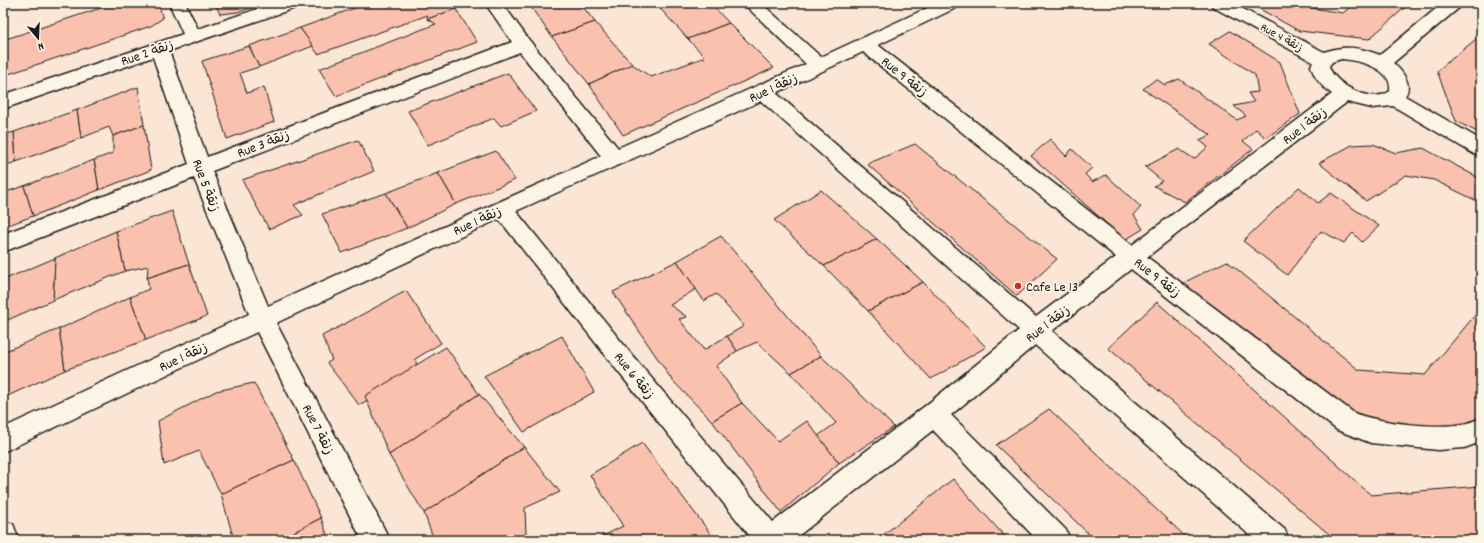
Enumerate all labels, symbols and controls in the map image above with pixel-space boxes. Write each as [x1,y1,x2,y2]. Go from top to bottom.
north arrow [18,18,58,58]
street label: Rue 4 زنقة [1257,20,1306,57]
street label: Rue 2 زنقة [119,36,177,72]
text: N [35,37,46,54]
street label: Rue 9 زنقة [876,53,931,103]
street label: Rue 1 زنقة [746,69,801,109]
street label: Rue 1 زنقة [1279,103,1332,150]
street label: Rue 3 زنقة [235,126,293,164]
street label: Rue 5 زنقة [186,157,224,215]
street label: Rue 1 زنقة [450,202,505,242]
street label: Rue 9 زنقة [1129,254,1185,303]
place label: Cafe Le 13 [1026,278,1078,298]
marker: Cafe Le 13 [1013,281,1023,291]
street label: Rue 1 زنقة [1022,301,1075,348]
street label: Rue 1 زنقة [156,338,211,378]
street label: Rue 6 زنقة [608,348,659,404]
street label: Rue 7 زنقة [296,401,338,458]

